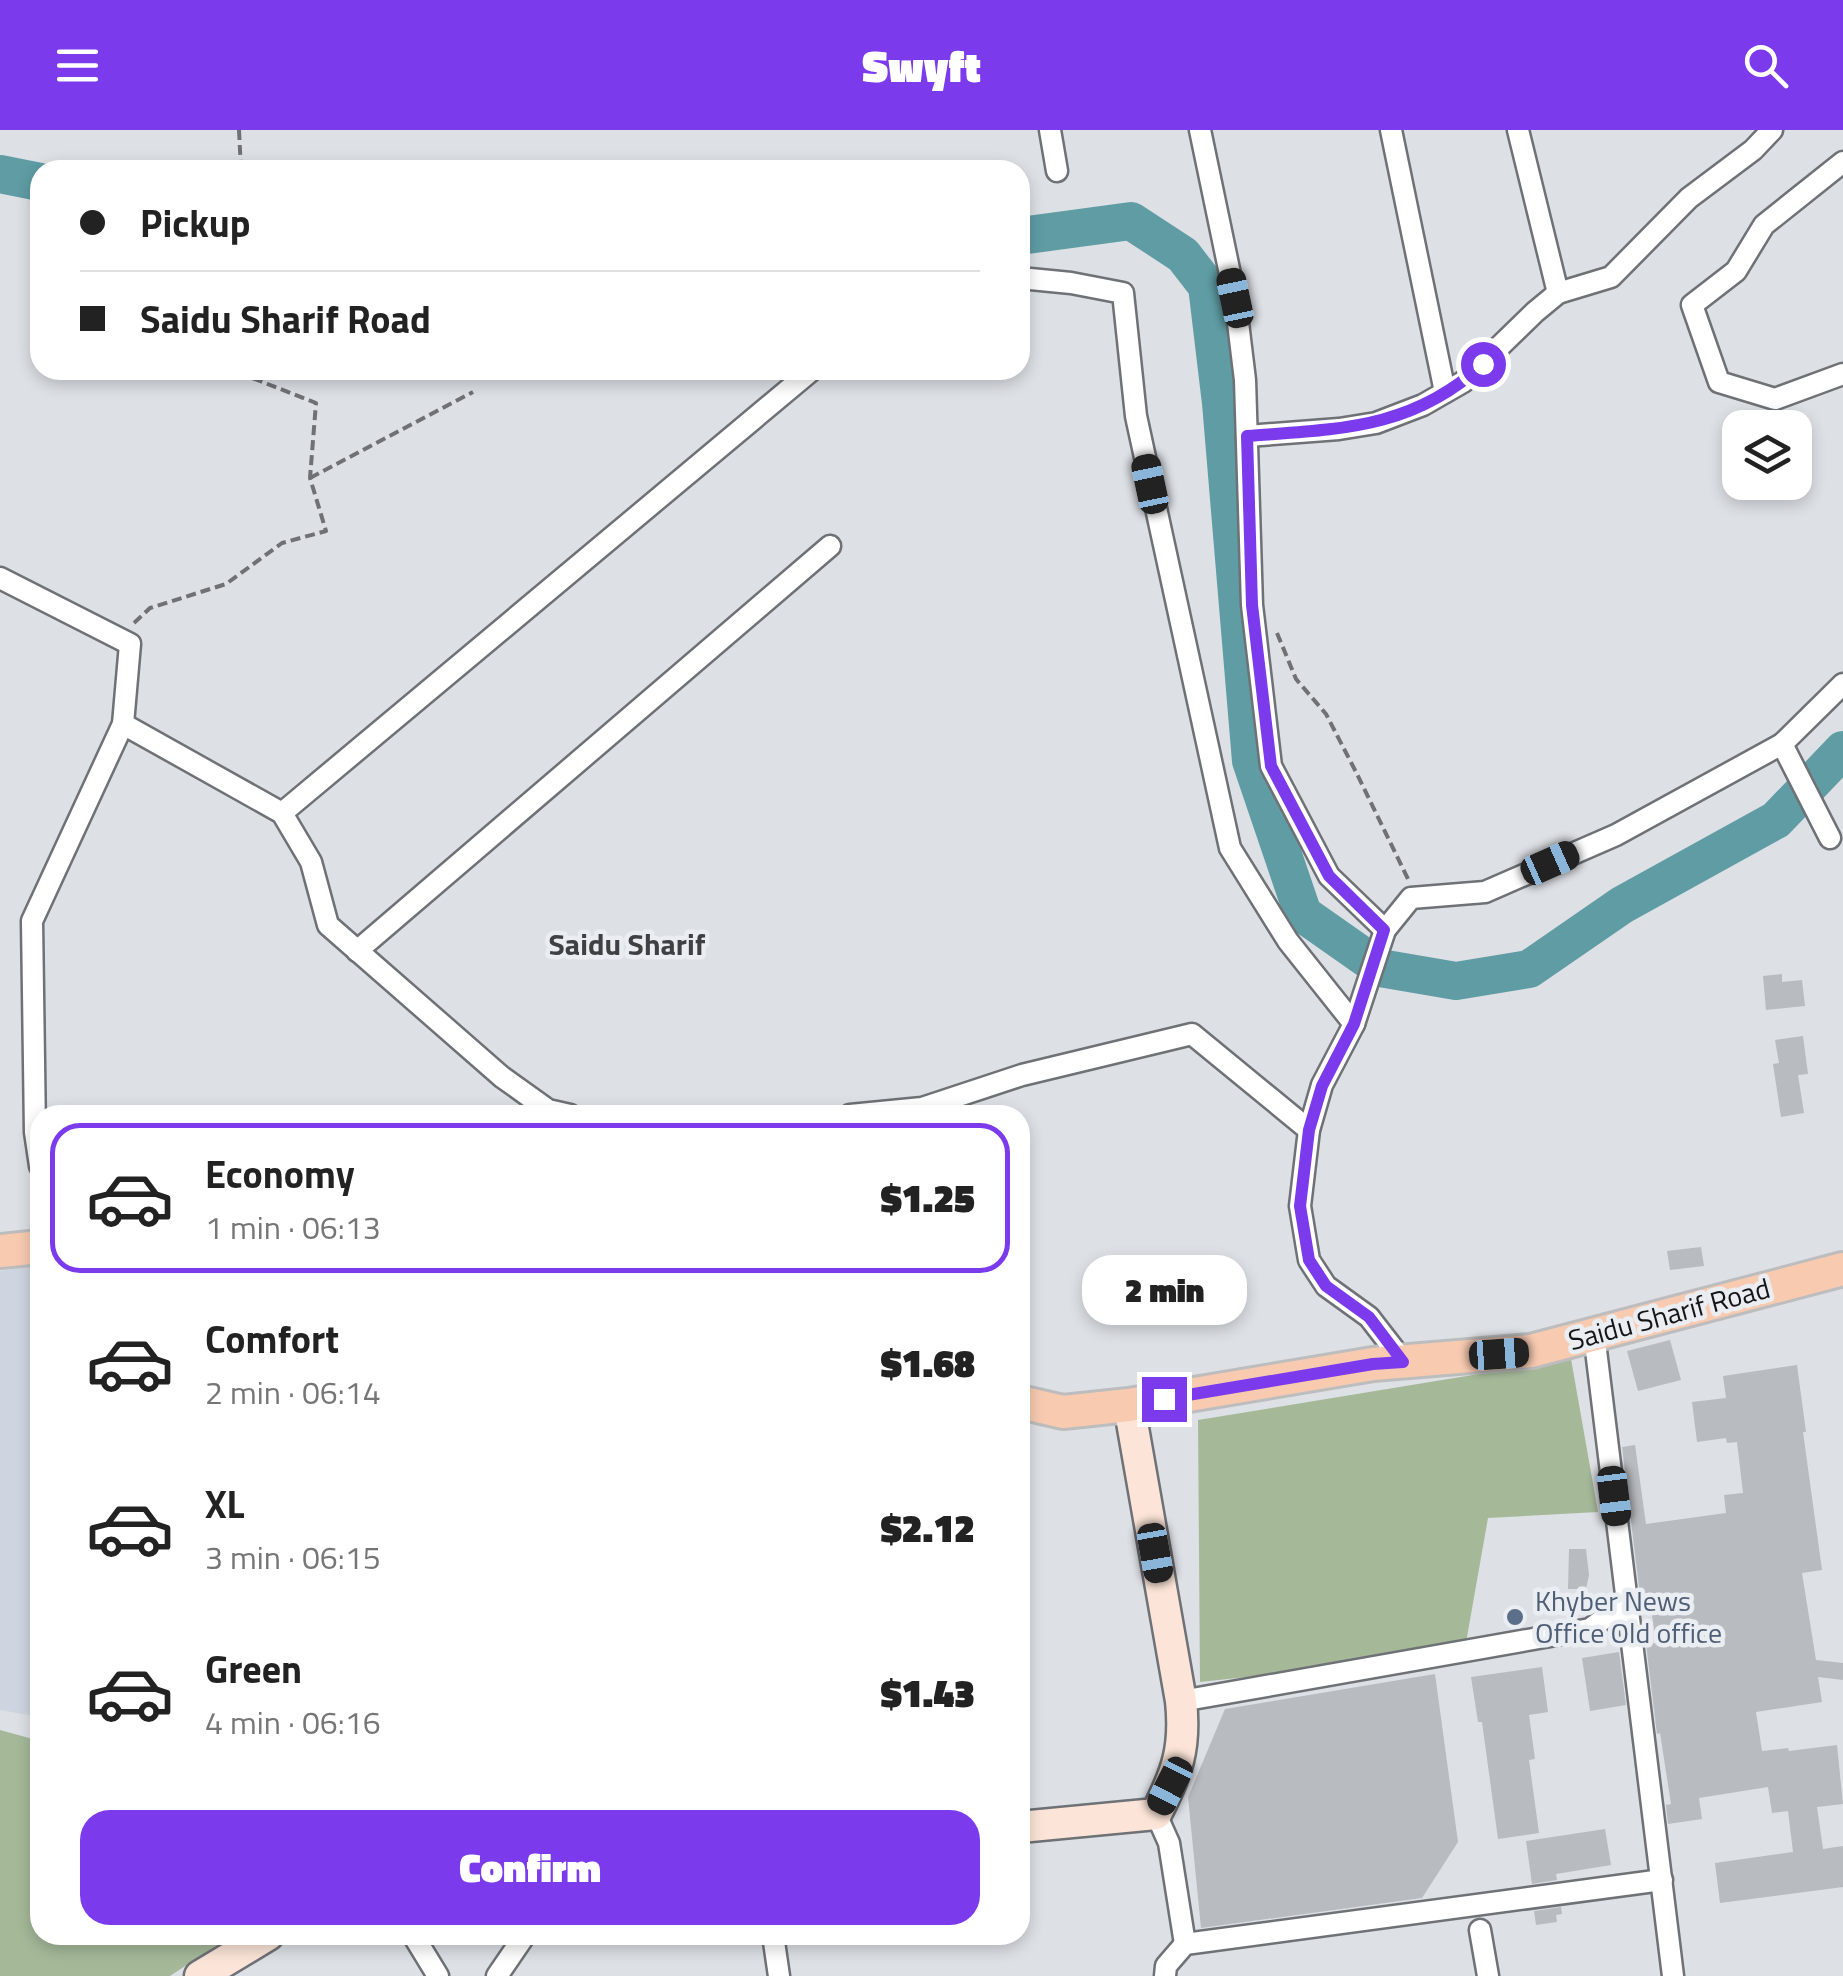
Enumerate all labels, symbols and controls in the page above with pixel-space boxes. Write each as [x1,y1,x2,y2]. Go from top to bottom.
text: Swyft [862,31,981,99]
icon: menu [50,38,105,93]
icon: search [1738,38,1793,93]
text: Pickup [140,194,250,252]
car [1214,266,1256,330]
text: Saidu Sharif Road [140,290,431,348]
route start [1461,342,1506,387]
map controls [1722,410,1812,500]
button: layers [1722,410,1812,500]
car [1129,452,1171,516]
car [1516,837,1584,889]
district label: Saidu Sharif [549,921,706,967]
text: Economy [205,1145,355,1203]
icon: car [85,1153,175,1243]
text: $1.25 [881,1169,975,1227]
text: 1 min · 06:13 [205,1203,381,1251]
callout: 2 min [1082,1254,1246,1324]
text: 2 min [1125,1266,1204,1314]
street label: Saidu Sharif Road [1563,1266,1775,1361]
text: Comfort [205,1310,339,1368]
icon: car [85,1318,175,1408]
text: $1.68 [881,1334,975,1392]
car [1468,1337,1530,1371]
text: 2 min · 06:14 [205,1368,381,1416]
route end [1142,1377,1187,1422]
car [1595,1464,1633,1528]
text: XL [205,1475,245,1533]
icon: car [85,1483,175,1573]
text: $2.12 [881,1499,975,1557]
car [1135,1521,1175,1585]
text: 3 min · 06:15 [205,1533,381,1581]
place label: Khyber News Office Old office [1535,1579,1722,1654]
marker: Khyber News Office Old office [1504,1606,1526,1628]
text: Green [205,1640,302,1698]
icon: car [85,1648,175,1738]
text: $1.43 [881,1664,975,1722]
text: 4 min · 06:16 [205,1698,381,1746]
car [1143,1752,1197,1820]
button: Confirm [80,1810,980,1925]

